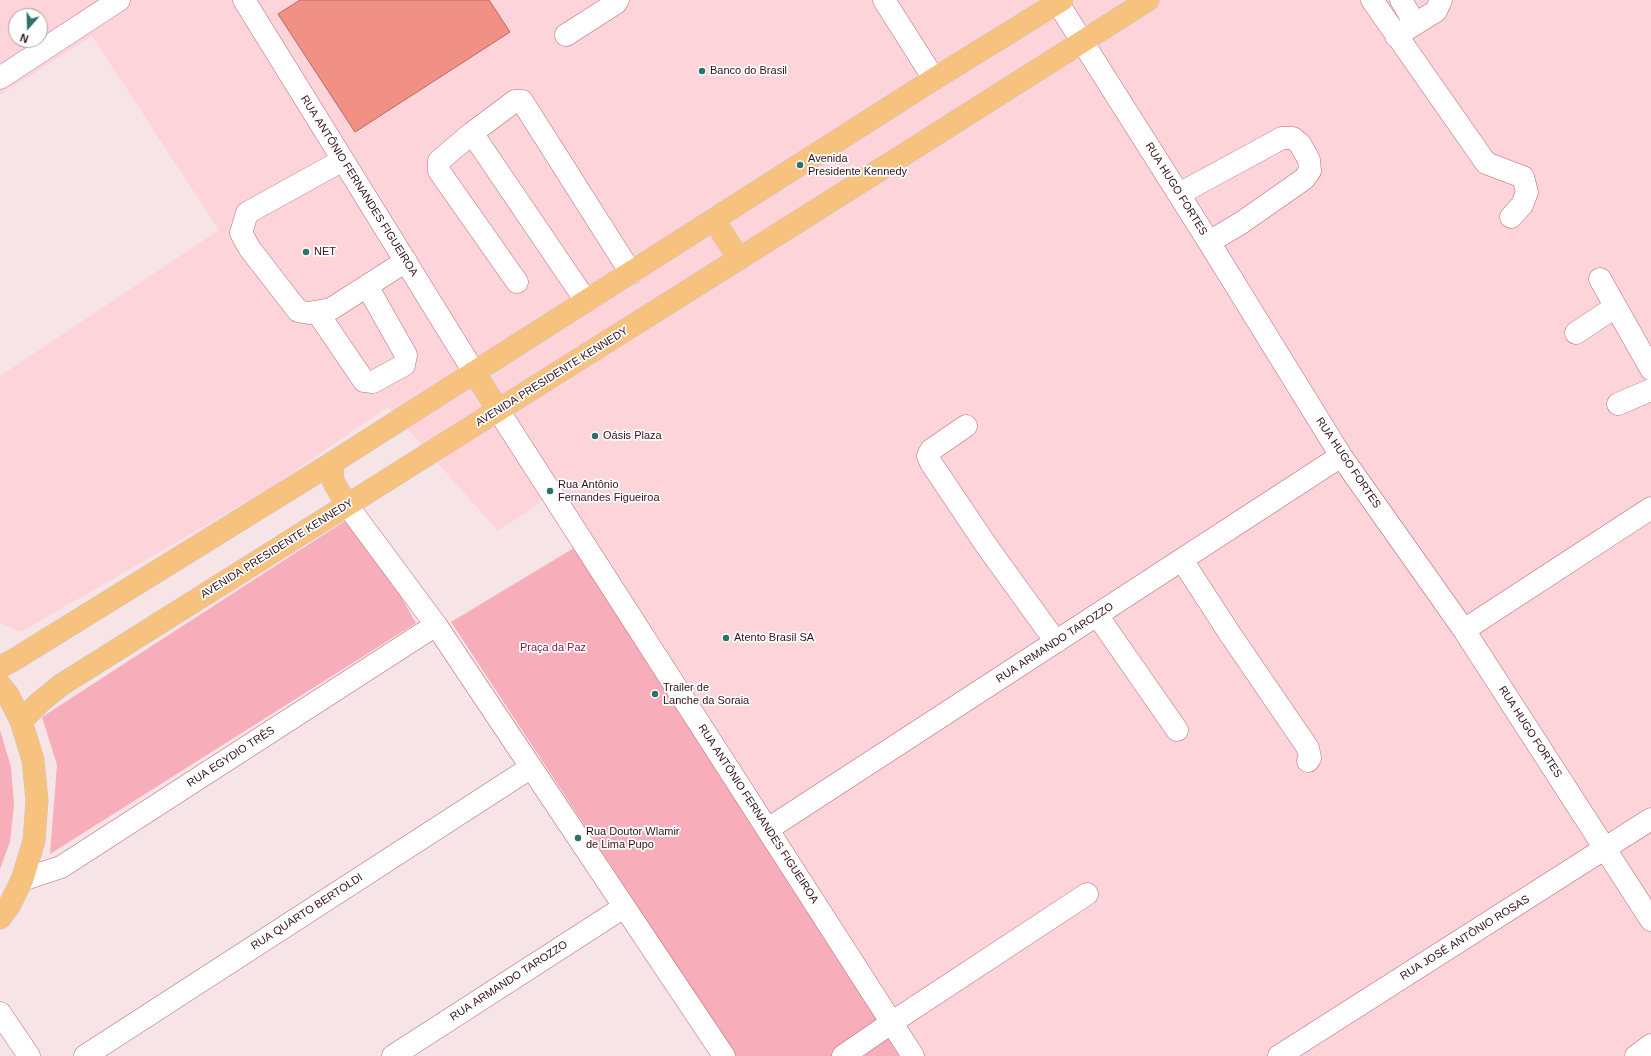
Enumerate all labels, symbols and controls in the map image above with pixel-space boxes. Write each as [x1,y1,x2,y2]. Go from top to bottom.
north arrow [8,8,48,48]
text: N [18,31,30,45]
place label: Banco do Brasil [710,64,787,78]
marker: Banco do Brasil [697,66,707,76]
street label: RUA ANTÔNIO FERNANDES FIGUEIROA [298,93,420,279]
street label: RUA HUGO FORTES [1142,140,1210,238]
place label: Avenida Presidente Kennedy [808,152,907,178]
marker: Avenida Presidente Kennedy [795,160,805,170]
place label: NET [314,245,336,259]
marker: NET [301,247,311,257]
street label: AVENIDA PRESIDENTE KENNEDY [473,324,631,430]
street label: RUA HUGO FORTES [1313,415,1383,511]
place label: Oásis Plaza [603,429,662,443]
marker: Oásis Plaza [590,431,600,441]
place label: Rua Antônio Fernandes Figueiroa [558,478,660,504]
marker: Rua Antônio Fernandes Figueiroa [545,486,555,496]
street label: AVENIDA PRESIDENTE KENNEDY [198,496,356,602]
street label: RUA ARMANDO TAROZZO [994,600,1116,686]
place label: Atento Brasil SA [734,631,814,645]
marker: Atento Brasil SA [721,633,731,643]
park label: Praça da Paz [520,641,586,655]
place label: Trailer de Lanche da Soraia [663,681,749,707]
street label: RUA HUGO FORTES [1495,684,1565,780]
marker: Trailer de Lanche da Soraia [650,689,660,699]
street label: RUA ANTÔNIO FERNANDES FIGUEIROA [695,722,821,906]
street label: RUA EGYDIO TRÊS [185,724,277,790]
place label: Rua Doutor Wlamir de Lima Pupo [586,825,680,851]
marker: Rua Doutor Wlamir de Lima Pupo [573,833,583,843]
street label: RUA QUARTO BERTOLDI [249,871,365,953]
street label: RUA JOSÉ ANTÔNIO ROSAS [1398,893,1532,983]
street label: RUA ARMANDO TAROZZO [448,938,570,1024]

